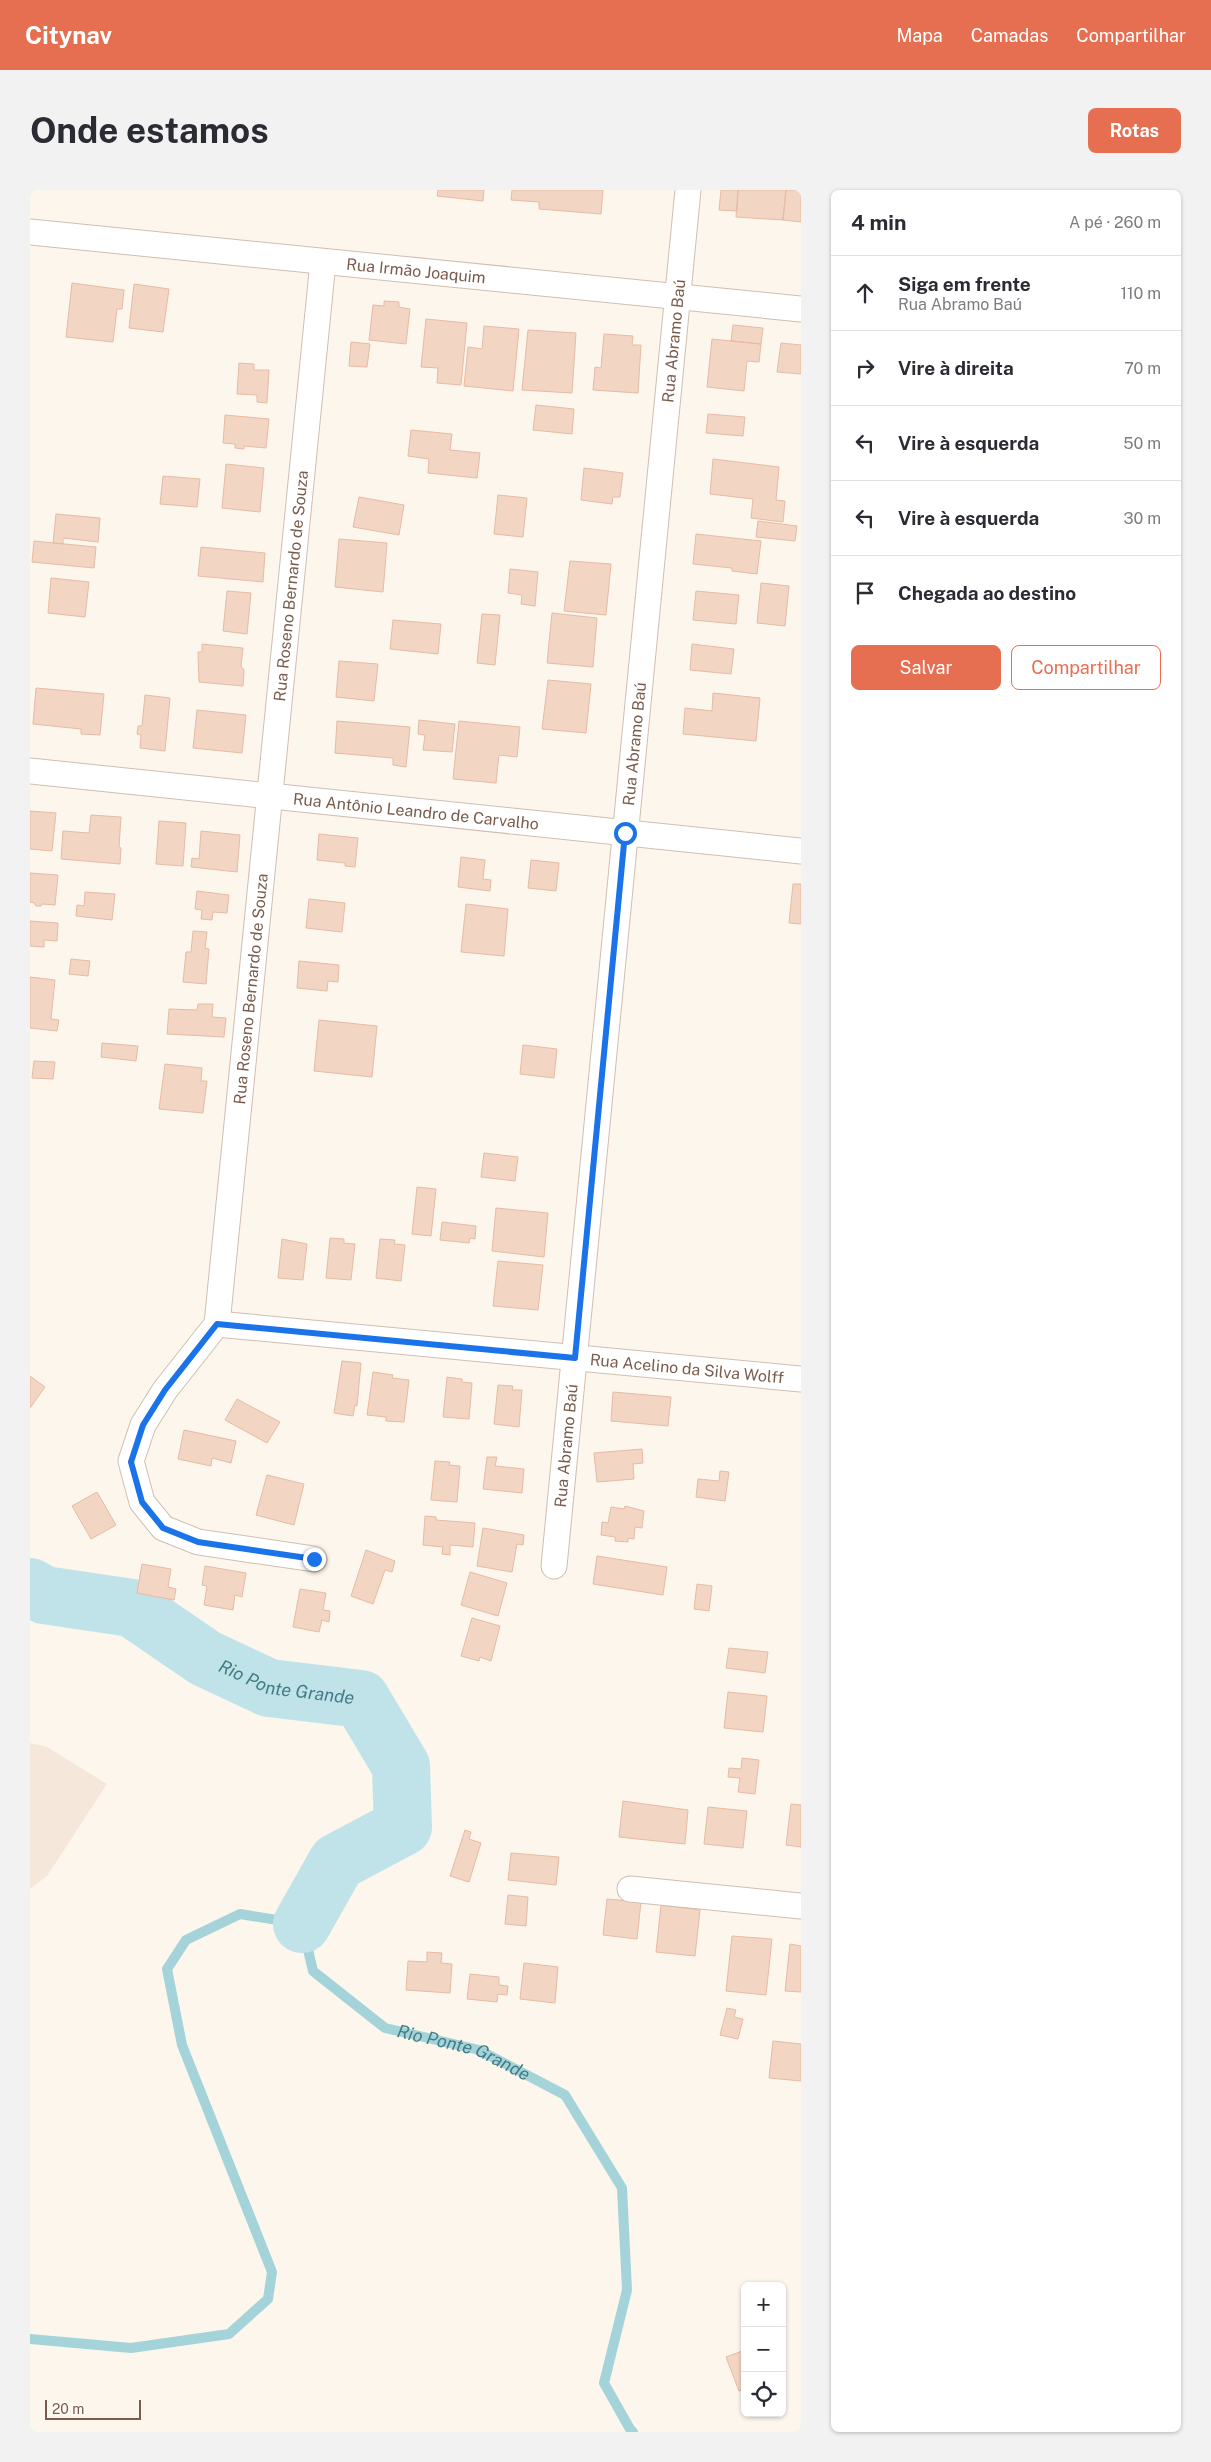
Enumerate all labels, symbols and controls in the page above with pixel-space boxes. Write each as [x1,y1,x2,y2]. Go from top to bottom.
text: Citynav [25,21,112,49]
text: Mapa [896,25,943,46]
text: Camadas [971,25,1048,46]
text: Compartilhar [1076,25,1186,46]
button: Rotas [1088,108,1181,153]
text: Onde estamos [30,110,269,151]
text: 4 min [851,210,906,235]
text: A pé · 260 m [1069,213,1161,232]
street label: Rua Irmão Joaquim [345,255,487,287]
text: Siga em frente [898,273,1031,295]
street label: Rua Abramo Baú [658,278,689,404]
icon: ahead [851,279,879,307]
text: 110 m [1120,284,1161,303]
text: Rua Abramo Baú [898,295,1022,314]
icon: right [851,354,879,382]
text: Vire à direita [898,357,1014,379]
text: 70 m [1124,359,1161,378]
icon: left [851,429,879,457]
text: Vire à esquerda [898,432,1039,454]
text: 50 m [1123,434,1161,453]
street label: Rua Roseno Bernardo de Souza [270,469,312,702]
icon: left [851,504,879,532]
text: Vire à esquerda [898,507,1039,529]
text: 30 m [1124,509,1161,528]
icon: arrive [851,579,879,607]
text: Chegada ao destino [898,582,1076,604]
button: Salvar [851,645,1001,690]
button: Compartilhar [1011,645,1161,690]
street label: Rua Abramo Baú [619,681,650,807]
street label: Rua Antônio Leandro de Carvalho [292,789,540,834]
route start [614,822,637,845]
street label: Rua Roseno Bernardo de Souza [230,872,272,1105]
street label: Rua Acelino da Silva Wolff [589,1350,785,1387]
street label: Rua Abramo Baú [551,1383,582,1508]
route end [303,1548,326,1571]
water label: Rio Ponte Grande [216,1655,356,1708]
water label: Rio Ponte Grande [395,2020,534,2085]
map controls [741,2282,786,2417]
button: + [741,2282,786,2327]
button: − [741,2327,786,2372]
button: locate [741,2372,786,2417]
scale bar [45,2397,141,2420]
text: 20 m [52,2401,84,2417]

